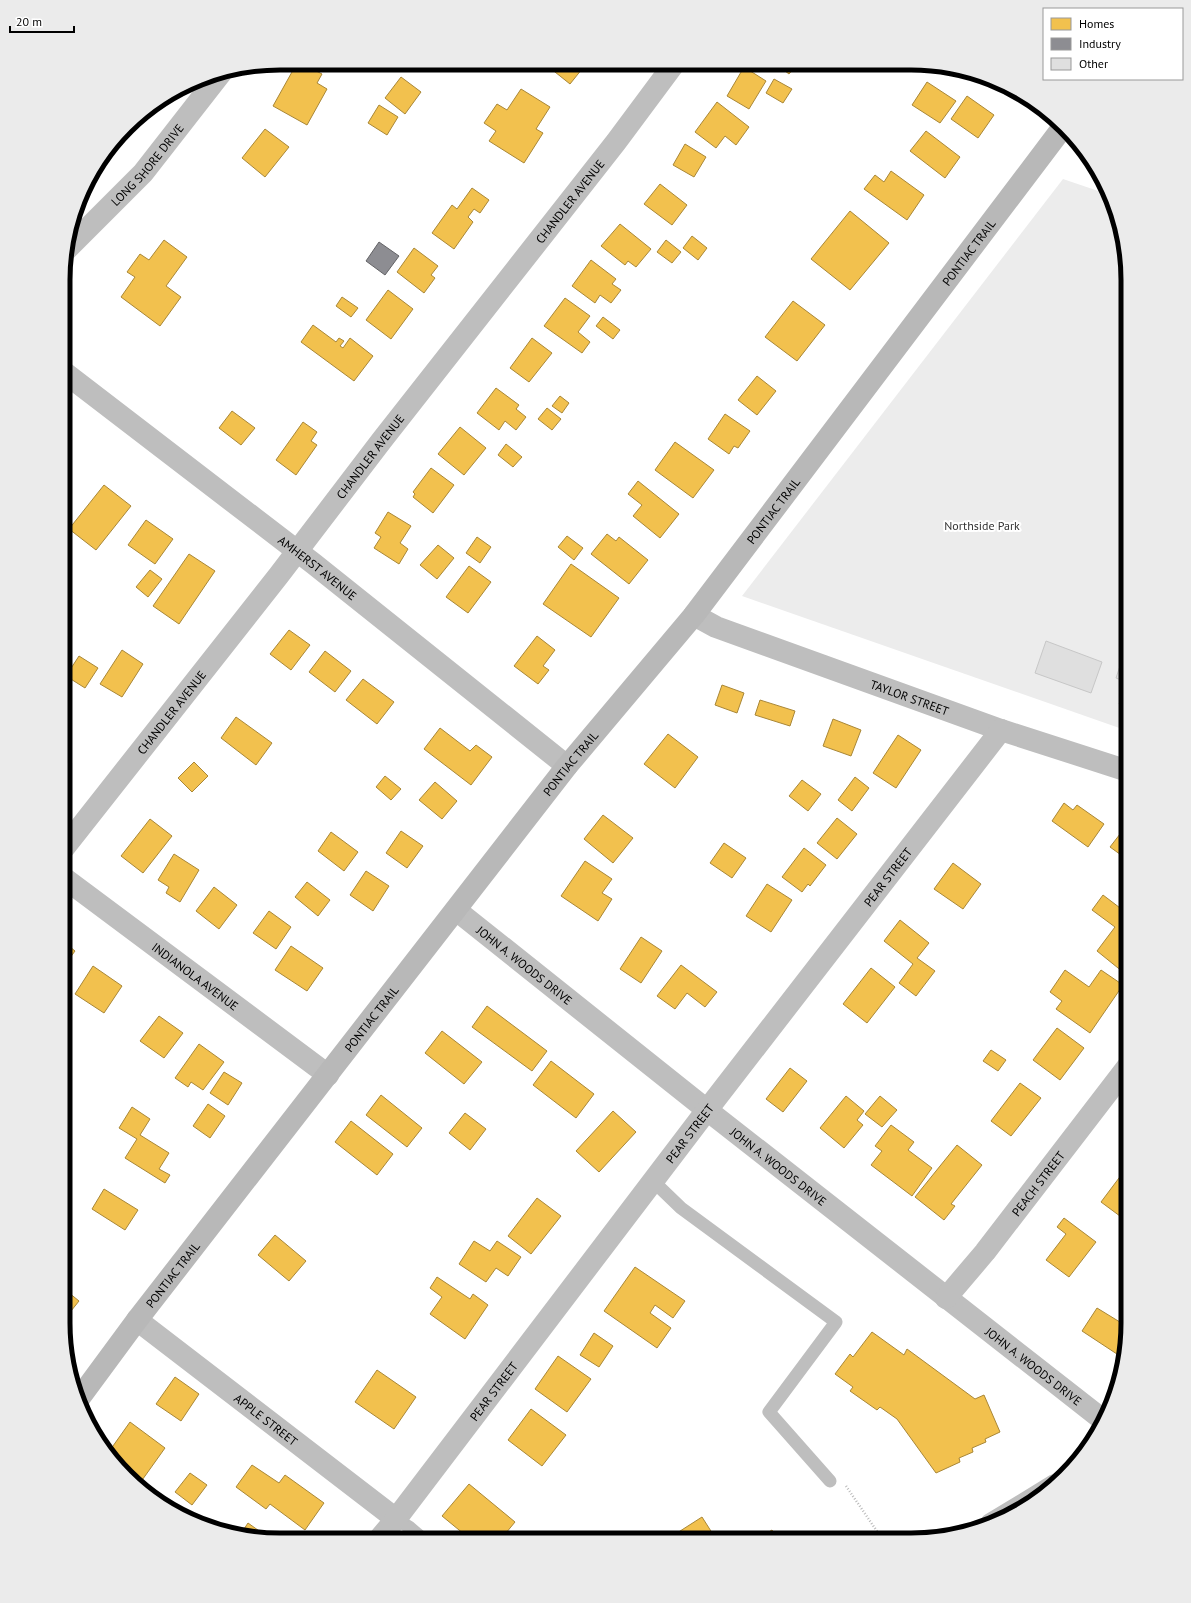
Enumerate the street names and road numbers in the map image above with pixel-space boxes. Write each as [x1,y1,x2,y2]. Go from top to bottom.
street label: LONG SHORE DRIVE [108,120,186,208]
street label: CHANDLER AVENUE [532,156,607,246]
street label: PONTIAC TRAIL [939,216,998,288]
street label: CHANDLER AVENUE [333,411,407,501]
street label: PONTIAC TRAIL [743,474,803,547]
street label: AMHERST AVENUE [276,532,360,603]
street label: CHANDLER AVENUE [133,667,209,757]
street label: TAYLOR STREET [868,676,951,718]
street label: PONTIAC TRAIL [539,728,601,798]
street label: PEAR STREET [860,844,915,909]
street label: JOHN A. WOODS DRIVE [473,922,576,1007]
street label: INDIANOLA AVENUE [149,939,242,1013]
street label: PONTIAC TRAIL [341,983,401,1054]
street label: PEAR STREET [662,1100,717,1166]
street label: JOHN A. WOODS DRIVE [727,1123,830,1208]
street label: PEACH STREET [1008,1148,1068,1219]
street label: PONTIAC TRAIL [142,1239,203,1310]
street label: JOHN A. WOODS DRIVE [982,1323,1085,1408]
street label: PEAR STREET [466,1358,521,1424]
street label: APPLE STREET [232,1390,301,1449]

